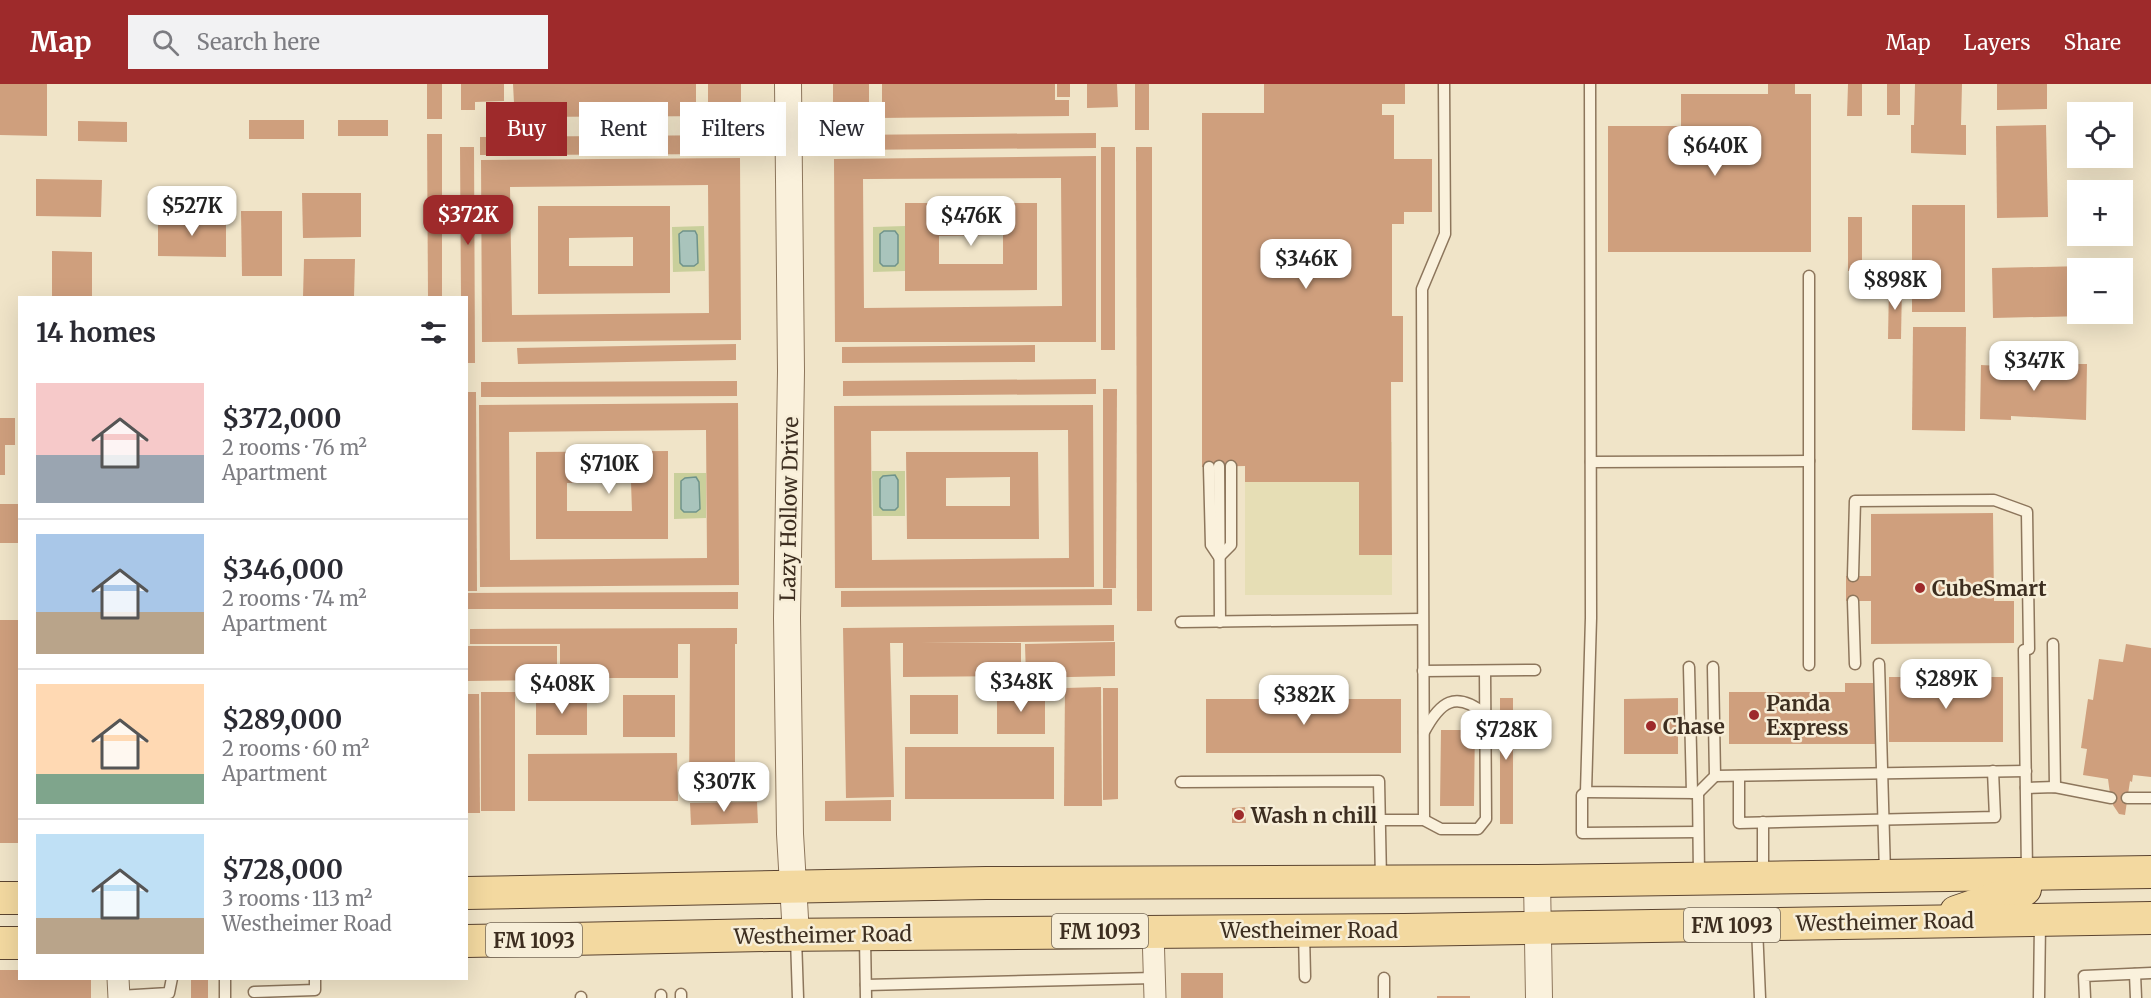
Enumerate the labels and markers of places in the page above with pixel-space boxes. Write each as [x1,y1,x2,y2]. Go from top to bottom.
pin: $640K [1673,126,1757,177]
pin: $527K [150,186,234,237]
pin: $372K [426,195,510,246]
pin: $476K [929,196,1013,247]
pin: $346K [1264,239,1348,290]
pin: $898K [1853,260,1937,311]
pin: $347K [1992,341,2076,392]
pin: $710K [567,444,651,495]
place label: CubeSmart [1932,575,2047,602]
marker: CubeSmart [1913,581,1927,595]
pin: $289K [1904,659,1988,710]
pin: $348K [979,662,1063,713]
pin: $408K [520,664,604,715]
pin: $382K [1262,675,1346,726]
place label: Panda Express [1766,690,1849,741]
marker: Panda Express [1747,708,1761,722]
pin: $728K [1464,710,1548,761]
place label: Chase [1663,713,1725,740]
marker: Chase [1644,719,1658,733]
pin: $307K [682,762,766,813]
place label: Wash n chill [1250,802,1378,829]
marker: Wash n chill [1232,808,1246,822]

